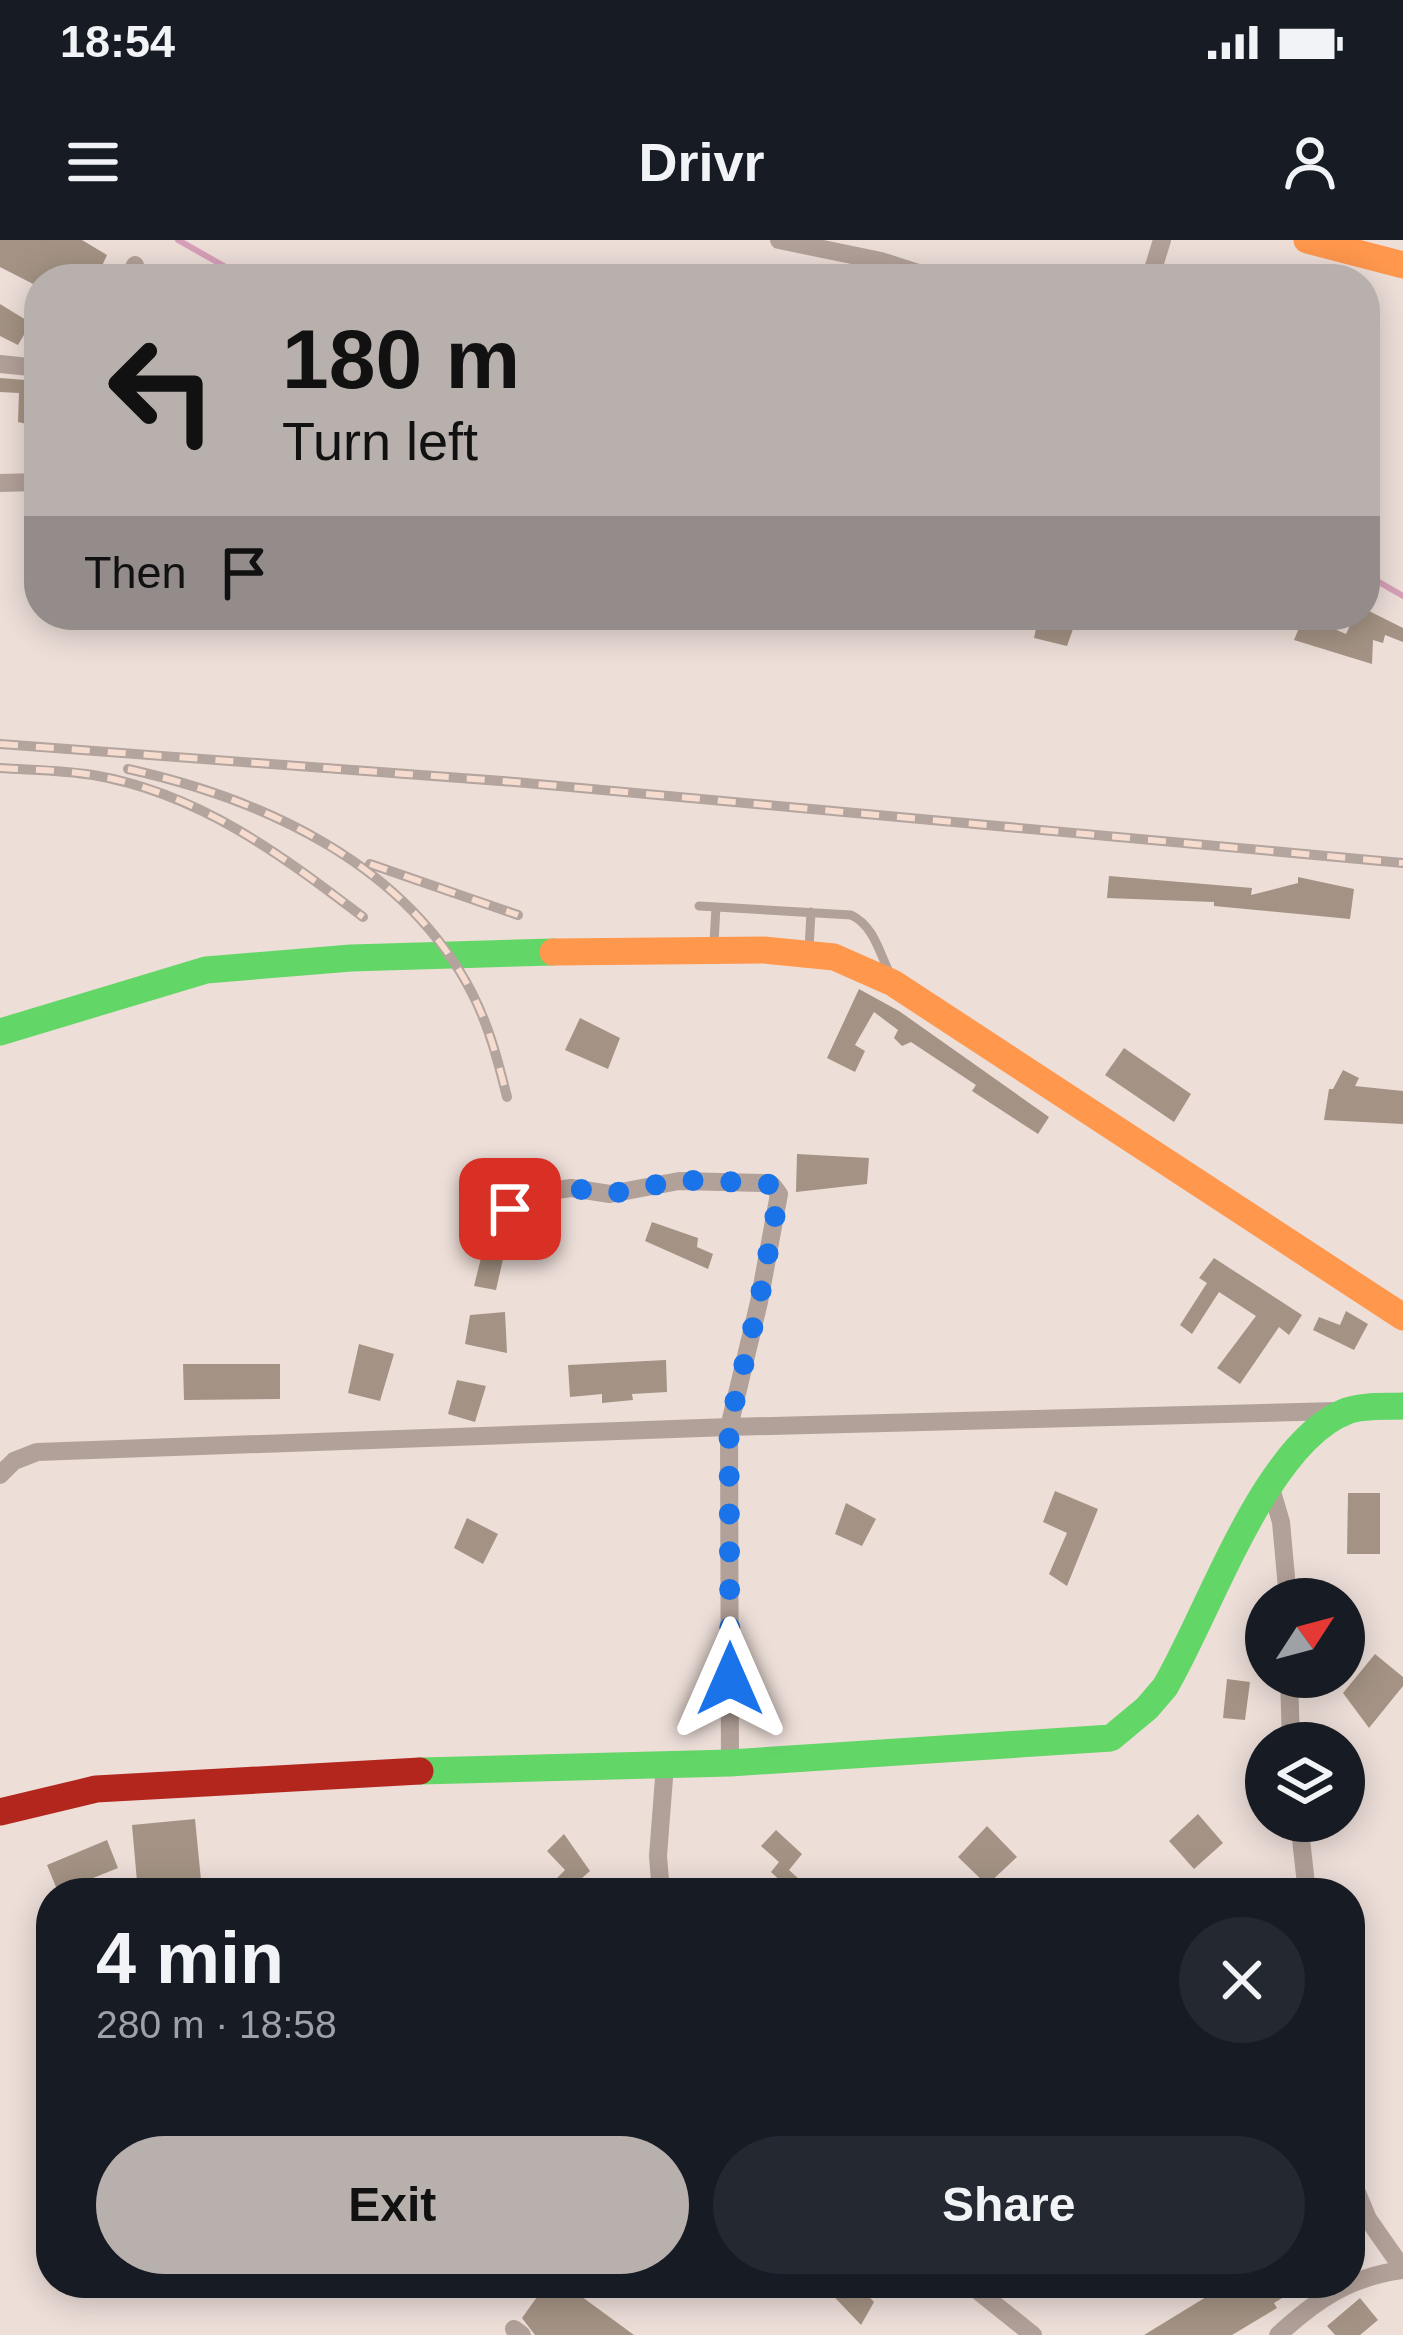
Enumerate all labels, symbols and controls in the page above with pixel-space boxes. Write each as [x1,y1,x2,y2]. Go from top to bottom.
text: 18:54 [60,16,175,67]
icon: menu [60,129,126,195]
icon: person [1277,129,1343,195]
text: Drivr [638,132,765,192]
icon: left [84,312,240,468]
text: 180 m [282,312,520,406]
text: Turn left [282,411,478,471]
icon: arrive [211,540,277,606]
text: Then [84,547,187,598]
pin [459,1158,561,1260]
icon: arrive [477,1176,543,1242]
north arrow [1245,1578,1365,1698]
map controls [1245,1578,1365,1842]
position arrow [667,1616,793,1742]
button: layers [1245,1722,1365,1842]
button: close [1179,1917,1305,2043]
text: 4 min [96,1918,284,1998]
text: 280 m · 18:58 [96,2003,337,2046]
button: Exit [96,2136,689,2274]
button: Share [713,2136,1305,2274]

